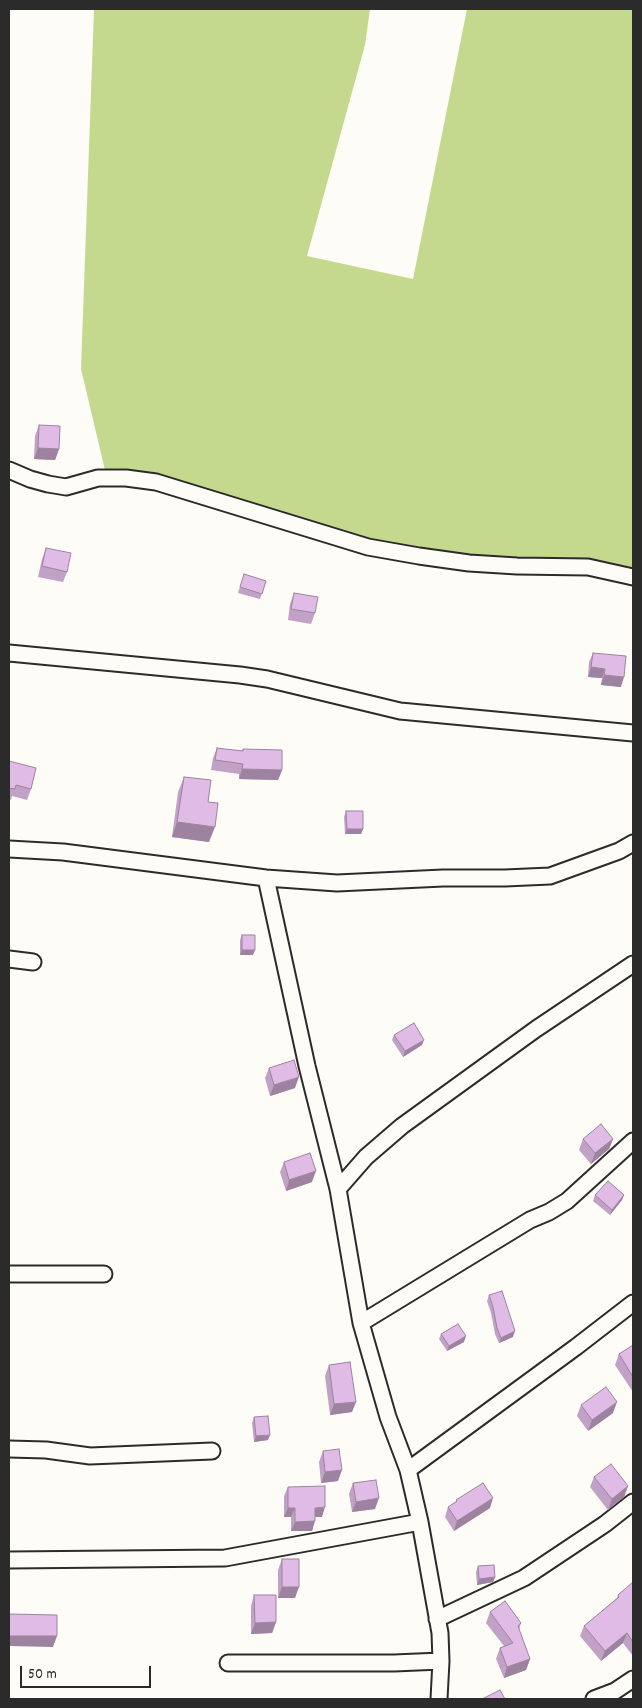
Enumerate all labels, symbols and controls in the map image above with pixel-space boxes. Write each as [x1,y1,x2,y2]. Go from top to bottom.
scale bar [22,1656,154,1688]
text: 50 m [28,1664,57,1686]

